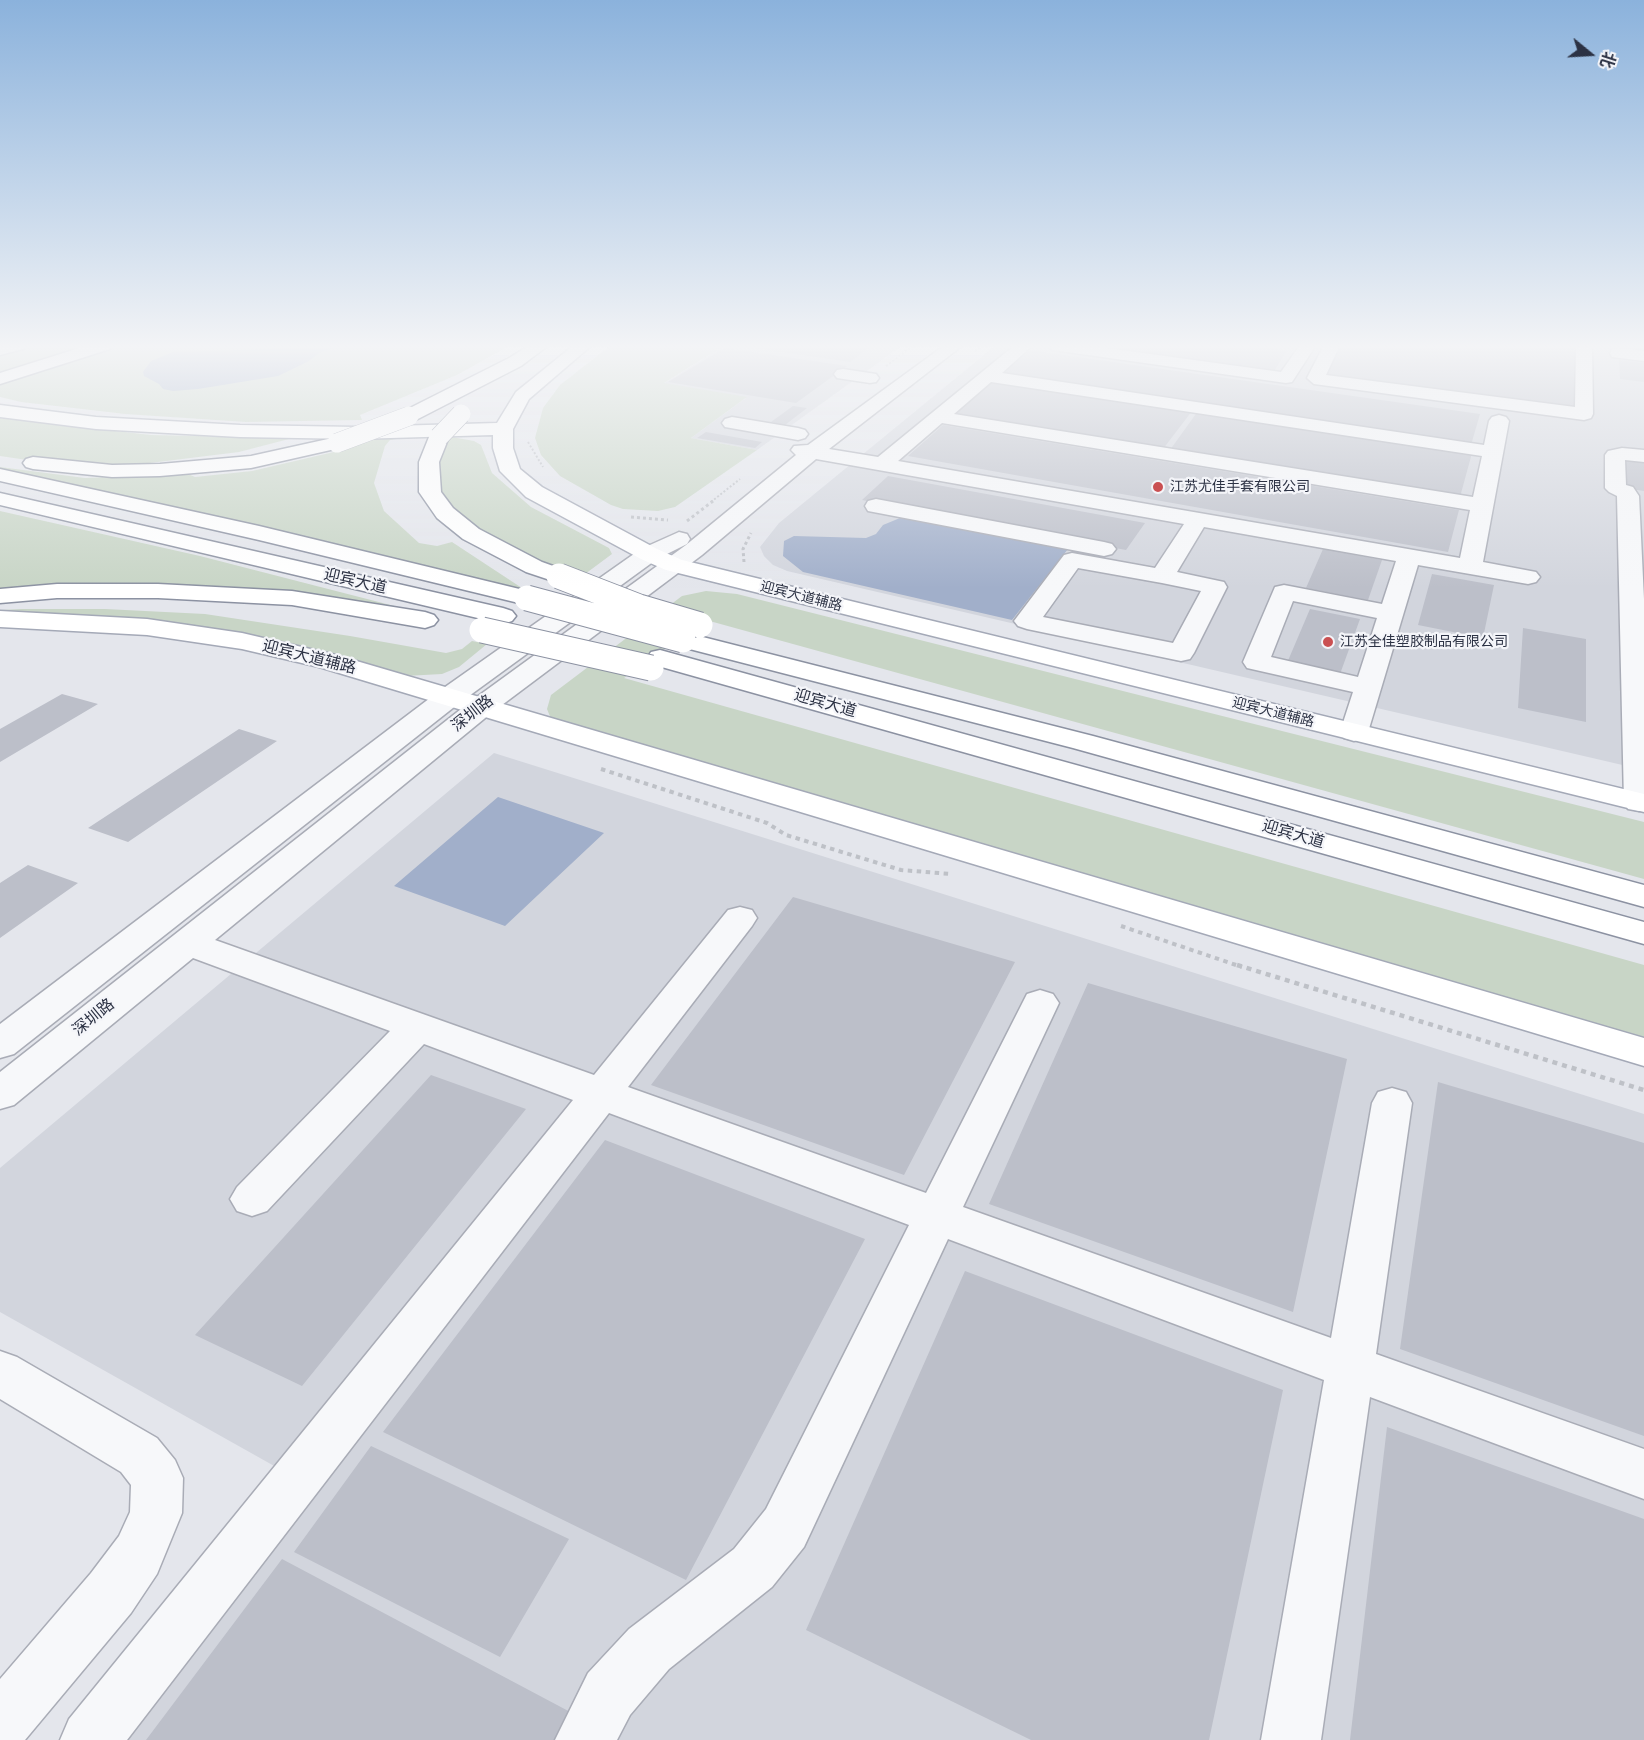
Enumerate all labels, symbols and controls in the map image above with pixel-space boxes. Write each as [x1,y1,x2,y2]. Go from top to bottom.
north arrow [1560,24,1620,84]
text: 北 [1596,49,1619,70]
place label: 江苏尤佳手套有限公司 [1170,479,1310,495]
marker: 江苏尤佳手套有限公司 [1151,480,1165,494]
street label: 迎宾大道 [322,565,388,599]
street label: 迎宾大道辅路 [758,579,844,615]
place label: 江苏全佳塑胶制品有限公司 [1340,634,1508,650]
marker: 江苏全佳塑胶制品有限公司 [1321,635,1335,649]
street label: 迎宾大道辅路 [260,637,358,679]
street label: 迎宾大道 [792,686,858,722]
street label: 深圳路 [448,692,498,736]
street label: 迎宾大道辅路 [1230,695,1316,731]
street label: 迎宾大道 [1260,817,1326,853]
street label: 深圳路 [69,995,119,1041]

